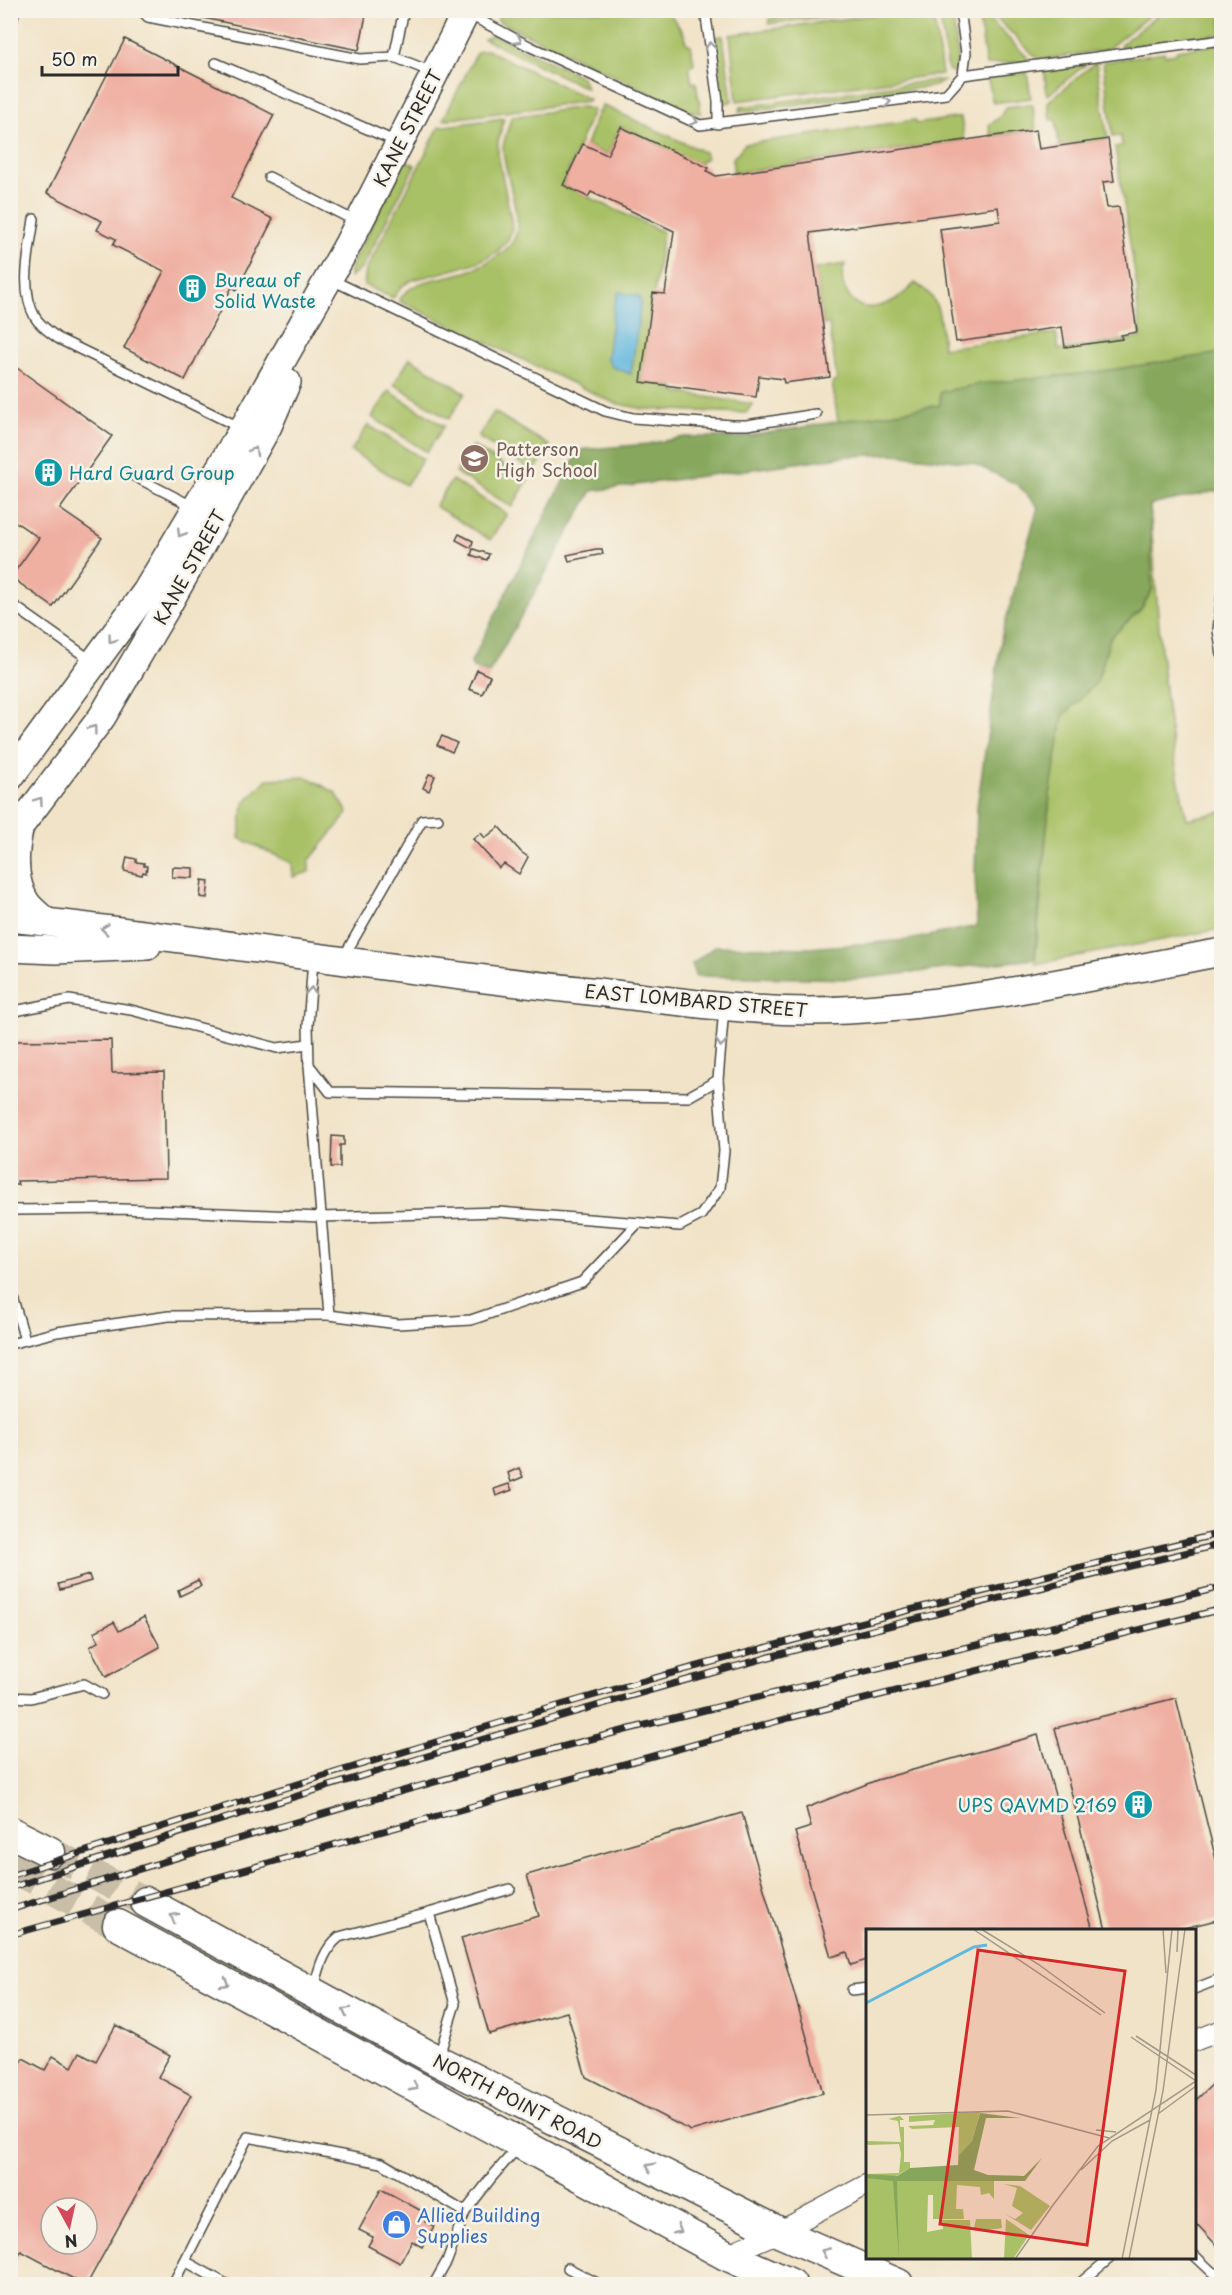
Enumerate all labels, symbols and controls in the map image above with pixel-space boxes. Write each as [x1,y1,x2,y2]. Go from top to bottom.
one-way arrow [511,33,522,44]
scale bar [42,39,178,77]
one-way arrow [705,42,717,51]
text: 50 m [51,45,98,72]
street label: KANE STREET [366,64,448,191]
one-way arrow [883,97,892,109]
one-way arrow [689,114,699,127]
place label: Bureau of Solid Waste [214,266,316,314]
building icon: Bureau of Solid Waste [177,273,209,305]
place label: Patterson High School [496,435,598,483]
school or university icon: Patterson High School [459,442,491,474]
one-way arrow [247,447,258,457]
building icon: Hard Guard Group [32,456,64,488]
place label: Hard Guard Group [69,459,234,486]
street label: KANE STREET [146,504,232,630]
one-way arrow [177,527,189,537]
one-way arrow [108,633,119,644]
one-way arrow [86,724,97,735]
one-way arrow [32,796,43,807]
one-way arrow [101,924,110,936]
street label: EAST LOMBARD STREET [583,977,809,1023]
one-way arrow [304,987,317,996]
one-way arrow [714,1039,727,1048]
building icon: UPS QAVMD 2169 [1122,1788,1154,1820]
place label: UPS QAVMD 2169 [957,1791,1117,1818]
one-way arrow [170,1913,181,1924]
inset map [866,1929,1196,2259]
one-way arrow [218,1976,229,1987]
one-way arrow [342,2006,352,2018]
street label: NORTH POINT ROAD [429,2047,607,2155]
one-way arrow [408,2080,419,2091]
one-way arrow [645,2163,656,2174]
north arrow [39,2196,99,2256]
place label: Allied Building Supplies [417,2201,540,2249]
shop icon: Allied Building Supplies [380,2208,412,2240]
one-way arrow [672,2223,682,2234]
text: N [63,2229,79,2255]
one-way arrow [820,2248,831,2260]

